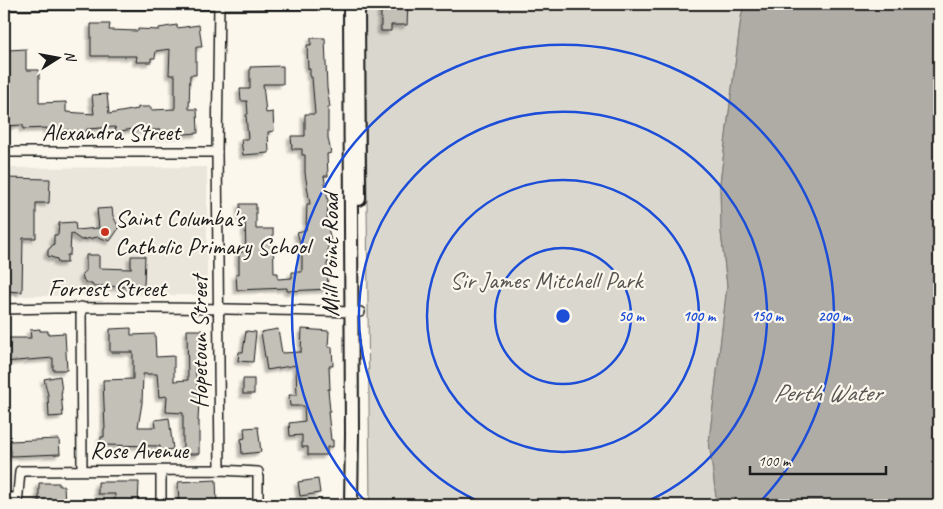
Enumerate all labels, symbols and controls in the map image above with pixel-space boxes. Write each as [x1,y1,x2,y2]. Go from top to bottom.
north arrow [32,32,82,82]
text: N [61,50,80,64]
street label: Alexandra Street [42,117,182,147]
street label: Mill Point Road [315,190,345,317]
place label: Saint Columba's Catholic Primary School [115,203,314,261]
marker: Saint Columba's Catholic Primary School [99,226,111,238]
park label: Sir James Mitchell Park [450,265,645,295]
street label: Hopetoun Street [184,272,214,409]
street label: Forrest Street [48,273,168,303]
centre of rings [554,307,572,325]
text: 50 m [618,307,645,326]
text: 100 m [683,307,717,326]
text: 150 m [751,307,785,326]
text: 200 m [818,307,852,326]
water label: Perth Water [773,377,885,409]
street label: Rose Avenue [90,435,190,465]
scale bar [750,444,887,476]
text: 100 m [758,452,792,471]

